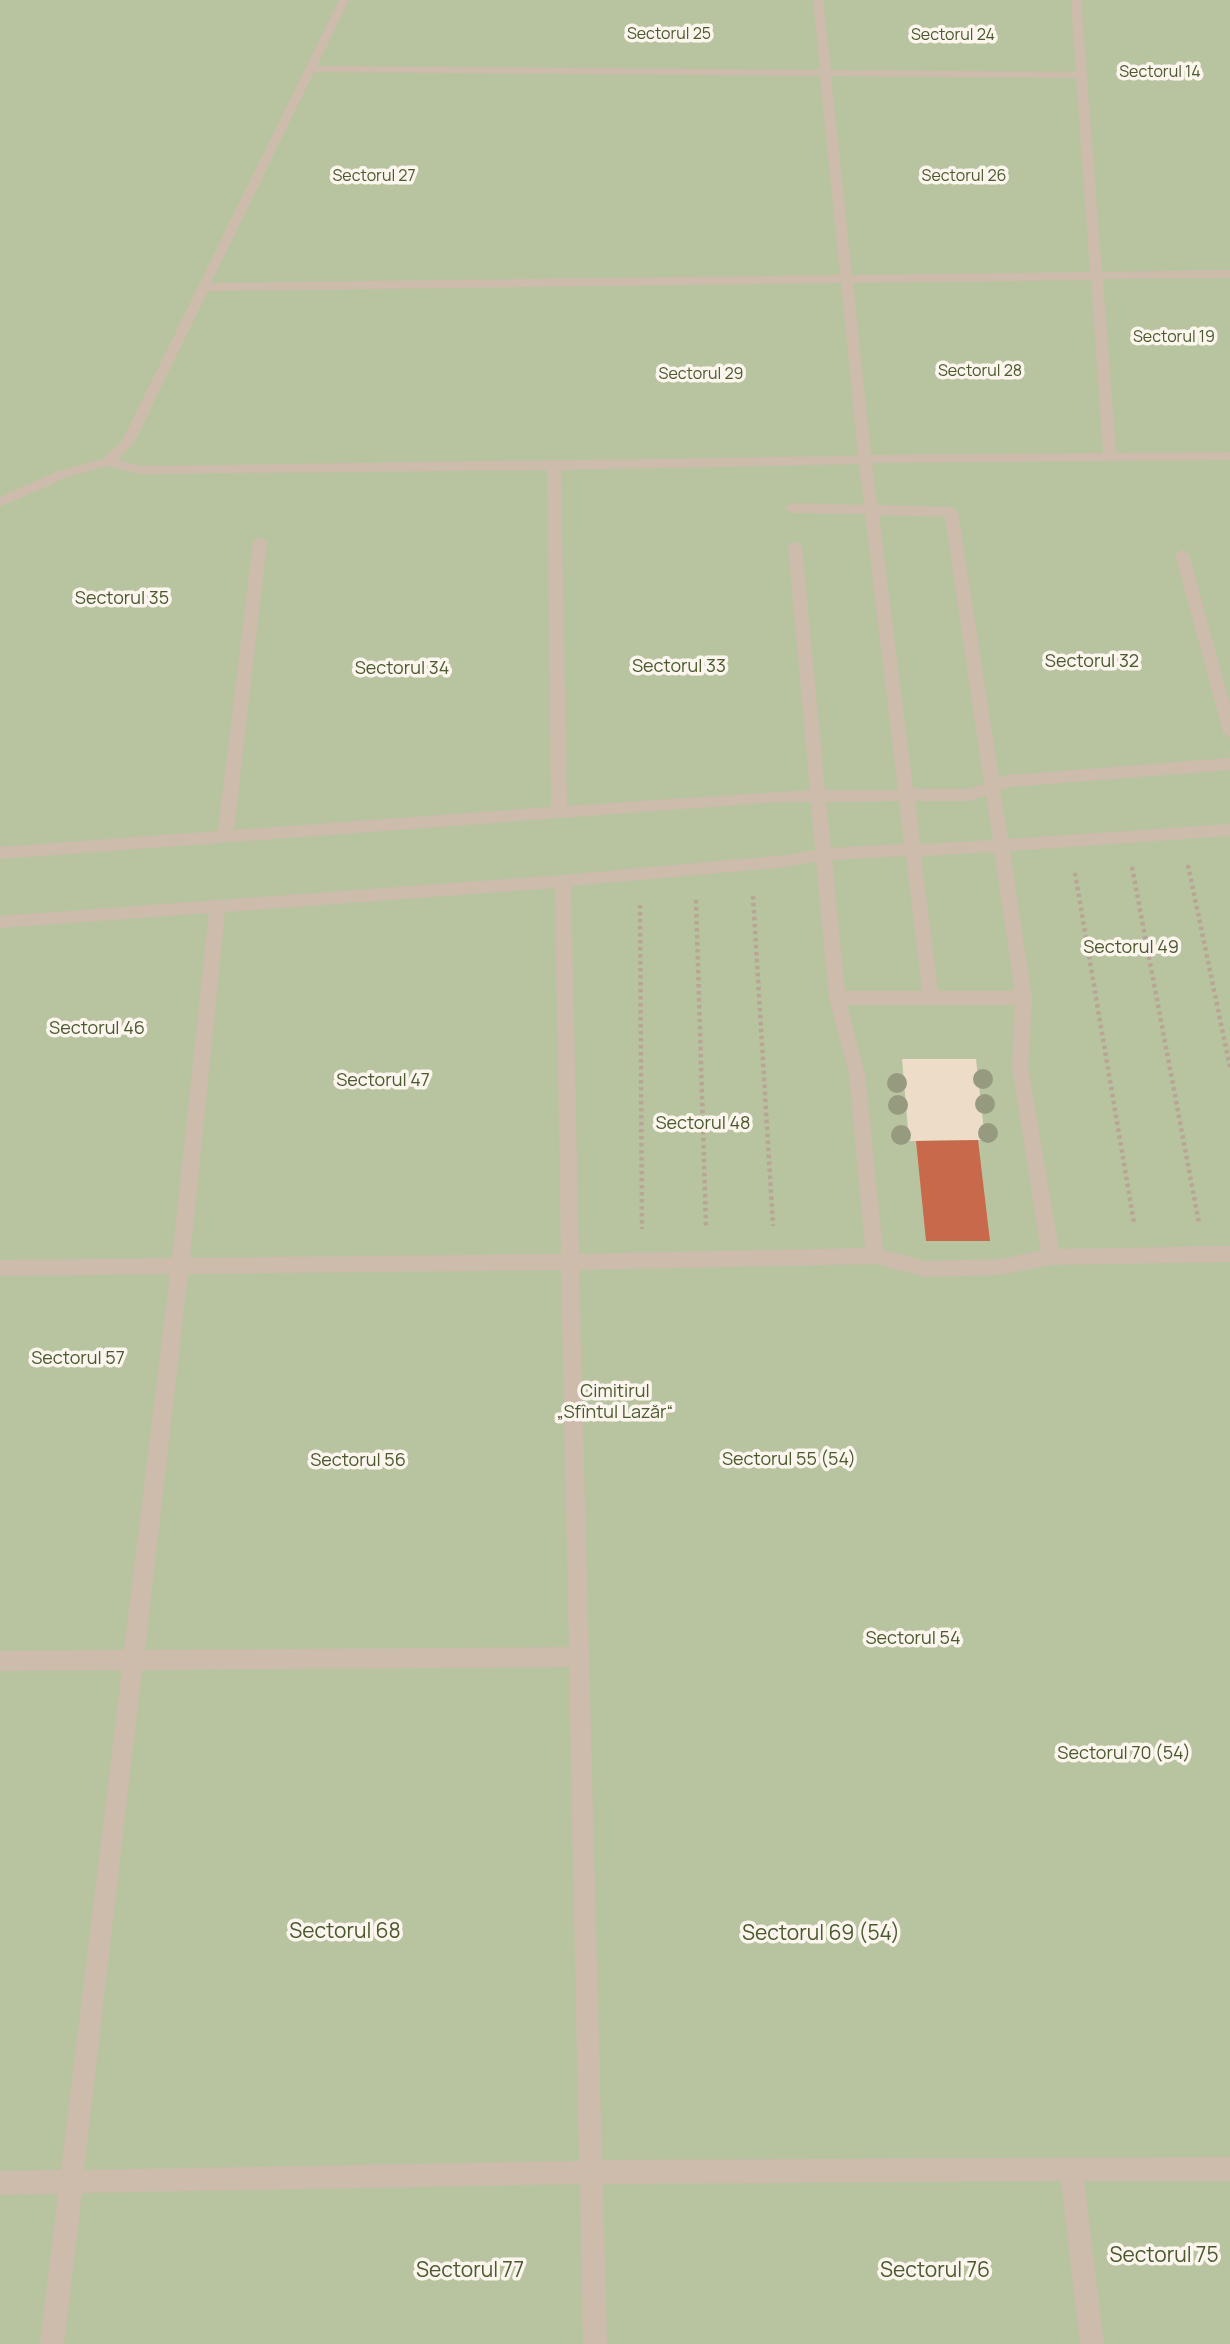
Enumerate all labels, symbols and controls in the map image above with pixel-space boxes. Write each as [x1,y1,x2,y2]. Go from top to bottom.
park label: Sectorul 25 [627,22,711,44]
park label: Sectorul 24 [911,23,995,45]
park label: Sectorul 14 [1119,60,1201,82]
park label: Sectorul 27 [333,164,415,186]
park label: Sectorul 26 [922,164,1006,186]
park label: Sectorul 19 [1133,325,1215,347]
park label: Sectorul 28 [938,359,1022,381]
park label: Sectorul 29 [659,362,743,384]
park label: Sectorul 35 [75,585,169,609]
park label: Sectorul 32 [1045,648,1139,672]
park label: Sectorul 33 [632,653,726,677]
park label: Sectorul 34 [355,655,449,679]
park label: Sectorul 49 [1083,934,1179,958]
park label: Sectorul 46 [49,1015,145,1039]
park label: Sectorul 47 [336,1067,430,1091]
park label: Sectorul 48 [655,1110,751,1134]
park label: Sectorul 57 [31,1345,125,1369]
park label: Cimitirul „Sfîntul Lazăr“ [557,1378,673,1423]
park label: Sectorul 55 (54) [722,1446,856,1470]
park label: Sectorul 56 [310,1447,406,1471]
park label: Sectorul 54 [865,1625,961,1649]
park label: Sectorul 70 (54) [1057,1740,1191,1764]
park label: Sectorul 68 [289,1916,401,1944]
park label: Sectorul 69 (54) [742,1918,900,1946]
park label: Sectorul 75 [1109,2240,1219,2268]
park label: Sectorul 77 [416,2255,524,2283]
park label: Sectorul 76 [880,2255,990,2283]

